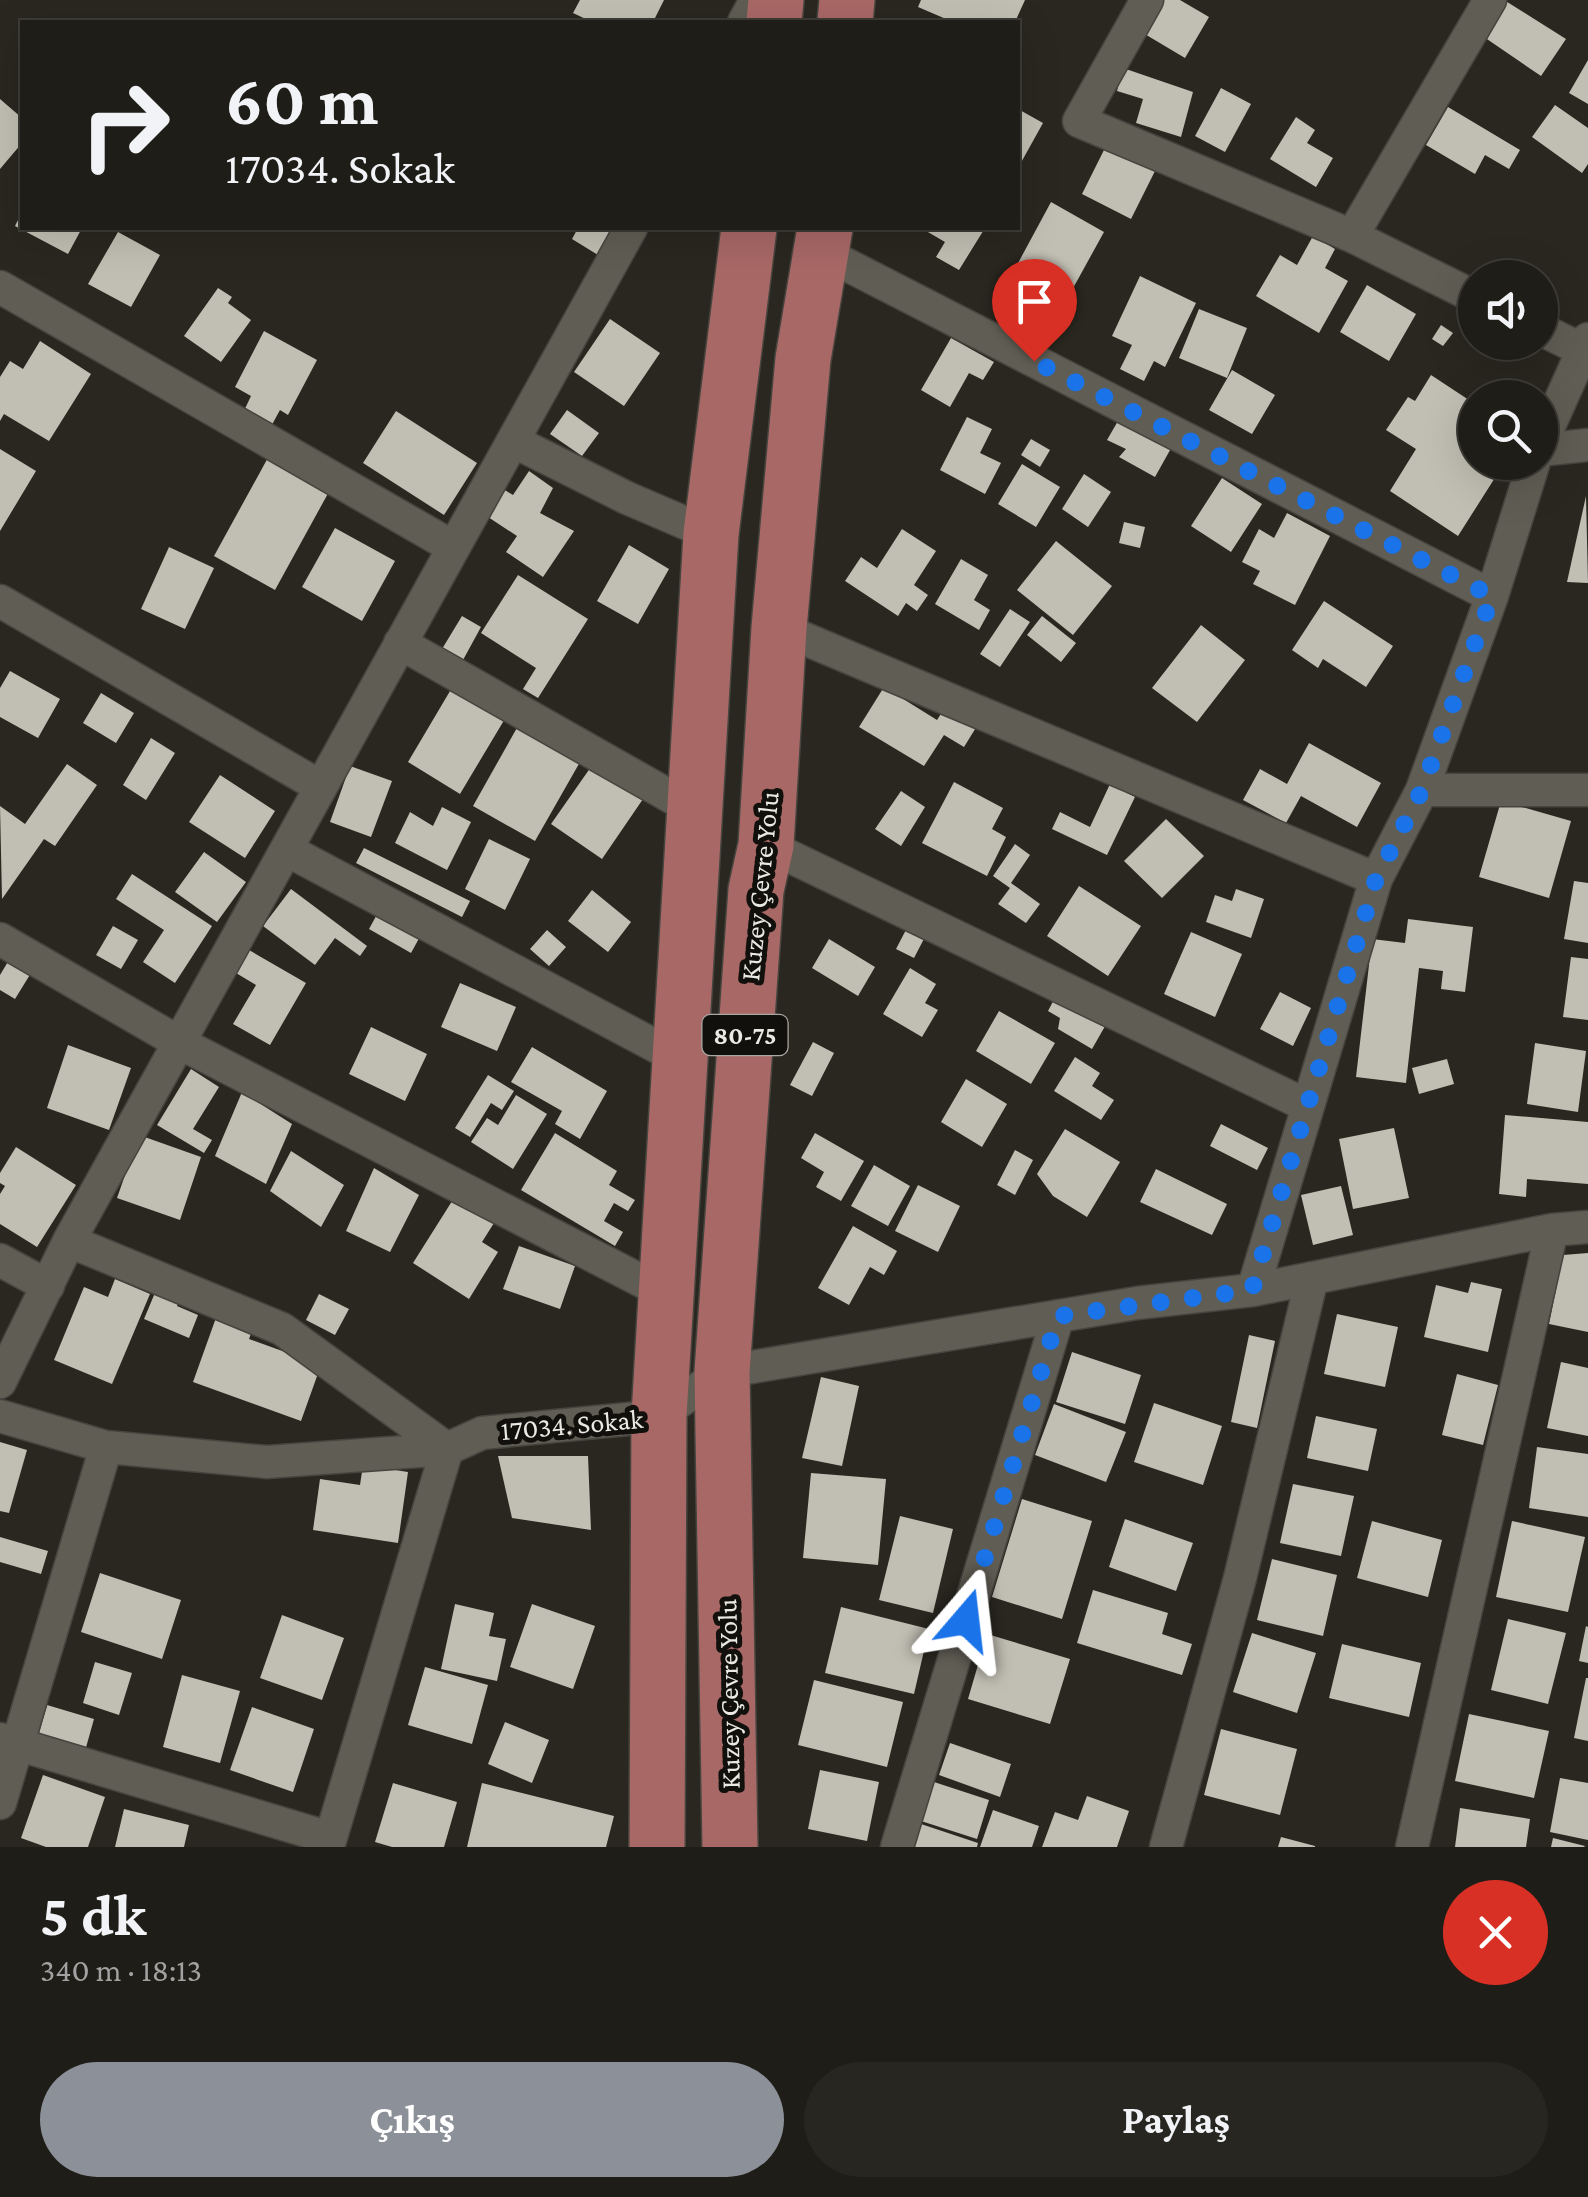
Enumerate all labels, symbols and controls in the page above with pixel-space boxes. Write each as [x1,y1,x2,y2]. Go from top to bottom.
icon: right [60,60,190,190]
text: 60 m [225,61,378,139]
text: 17034. Sokak [225,143,455,193]
pin [992,259,1077,362]
map controls [1458,260,1558,480]
button: sound [1458,260,1558,360]
icon: arrive [1007,274,1062,329]
button: search [1458,380,1558,480]
street label: Kuzey Çevre Yolu [734,790,785,982]
road number: 80-75 [702,1015,788,1055]
street label: 17034. Sokak [499,1403,645,1446]
position arrow [914,1568,1018,1672]
street label: Kuzey Çevre Yolu [711,1598,746,1789]
button: close [1443,1880,1548,1985]
text: 5 dk [40,1881,146,1948]
text: 340 m · 18:13 [40,1952,202,1988]
button: Çıkış [40,2062,784,2177]
button: Paylaş [804,2062,1548,2177]

